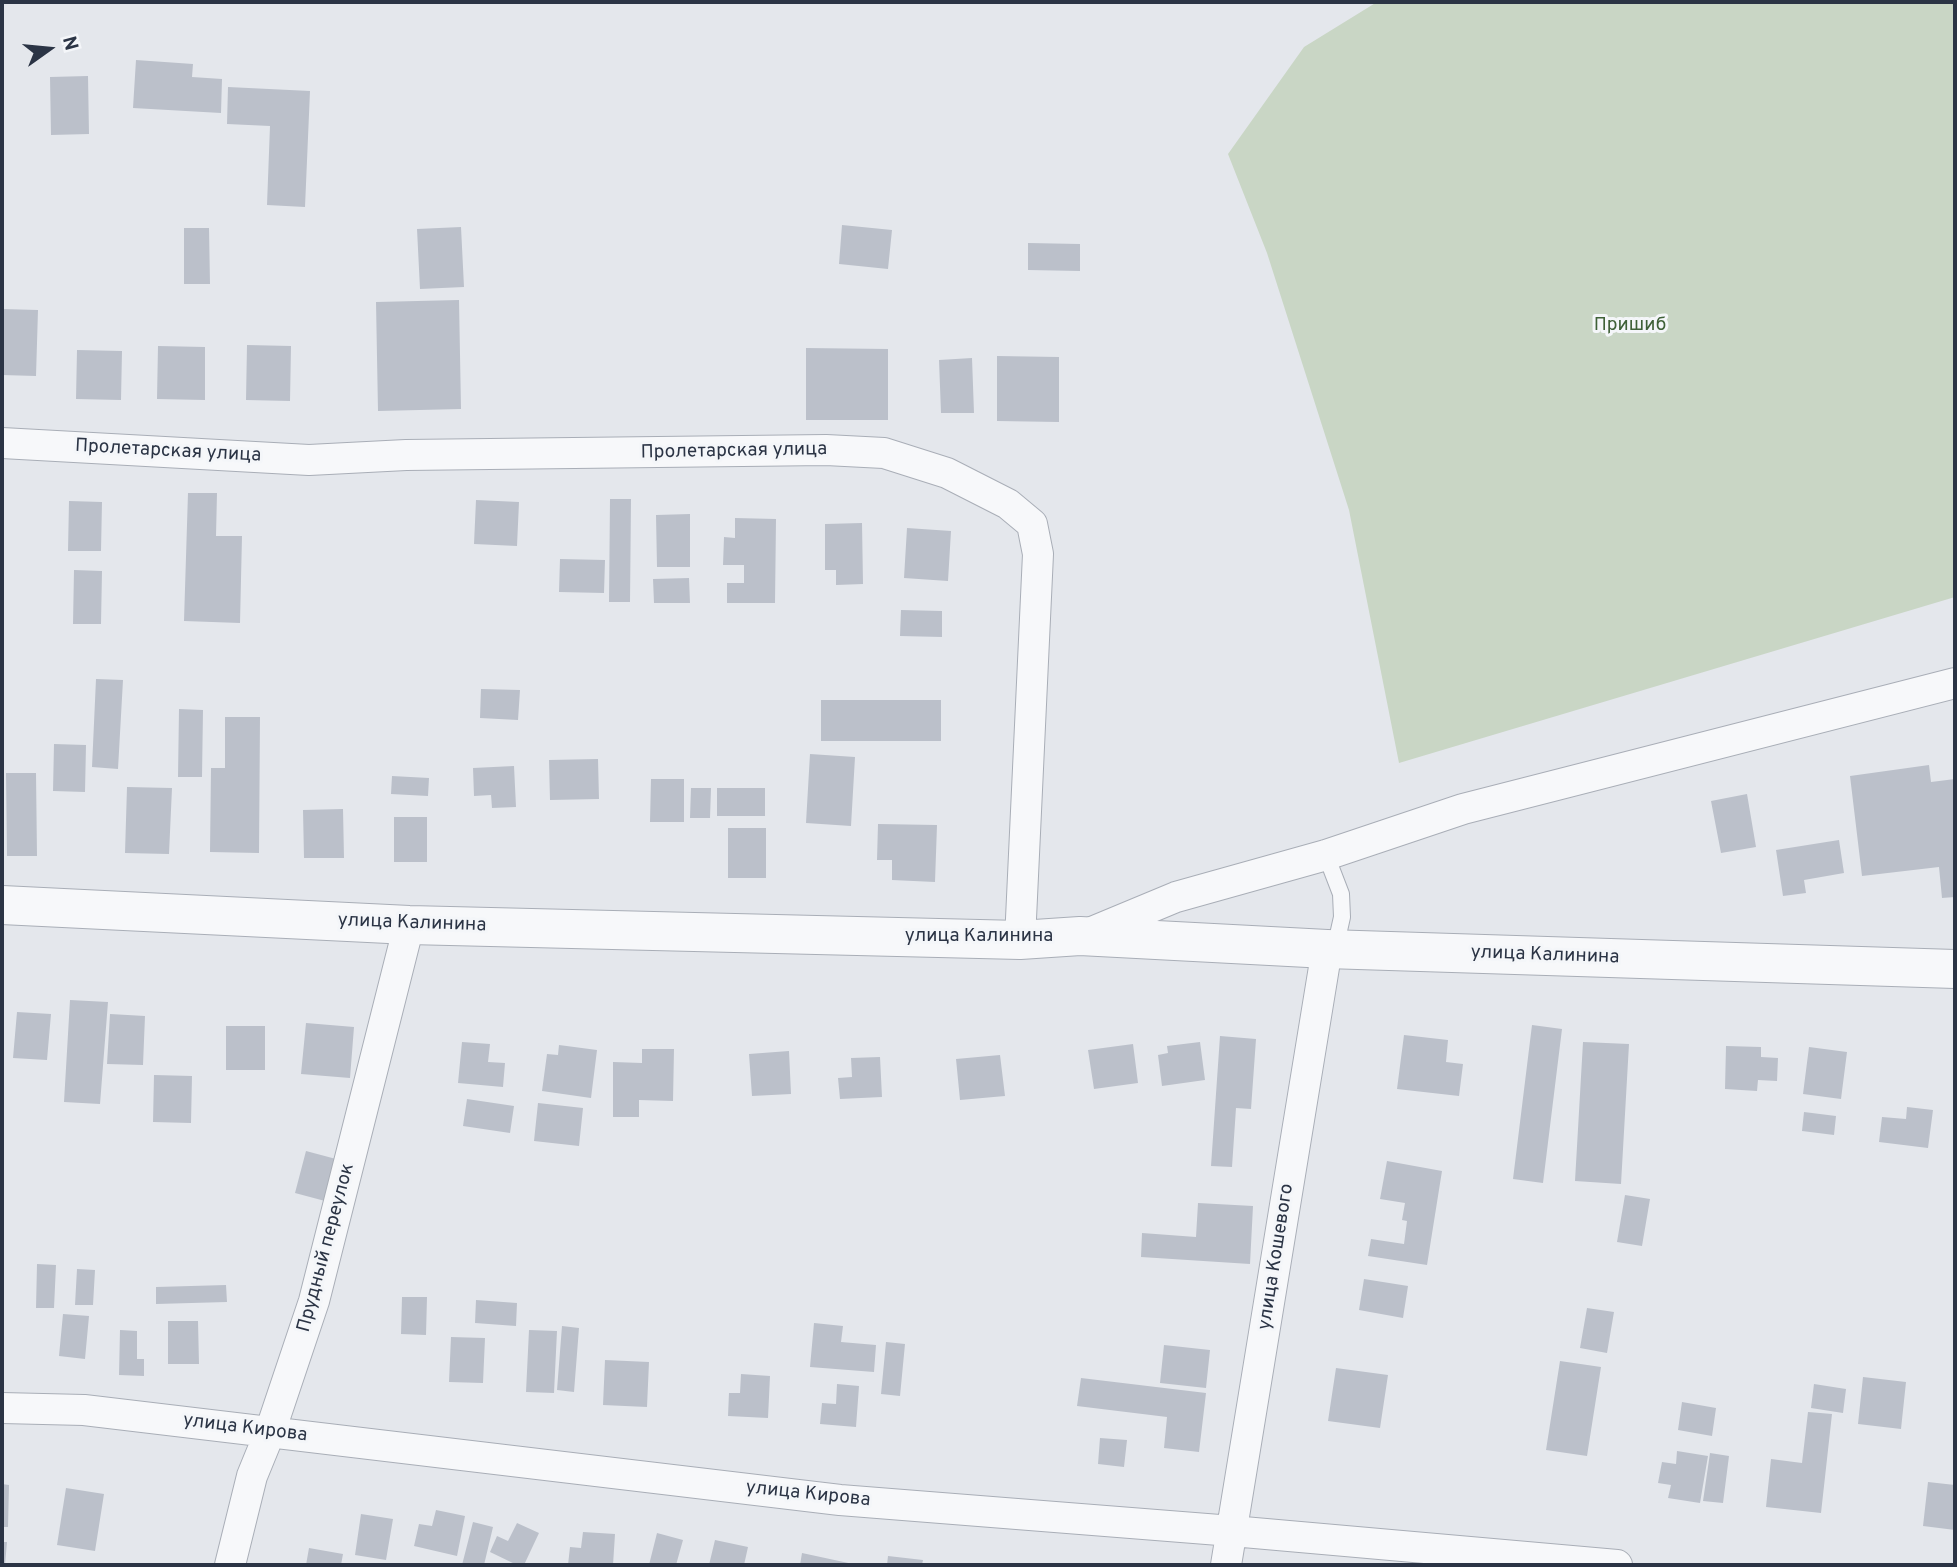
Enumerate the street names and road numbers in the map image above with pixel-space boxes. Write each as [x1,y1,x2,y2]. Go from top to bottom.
street label: Пролетарская улица [74,436,262,468]
street label: Пролетарская улица [641,439,827,465]
street label: улица Калинина [337,910,487,938]
street label: улица Калинина [905,926,1053,948]
street label: улица Калинина [1470,942,1620,970]
street label: Прудный переулок [294,1161,360,1335]
street label: улица Кошевого [1254,1182,1300,1332]
street label: улица Кирова [181,1410,309,1448]
street label: улица Кирова [745,1477,871,1513]

